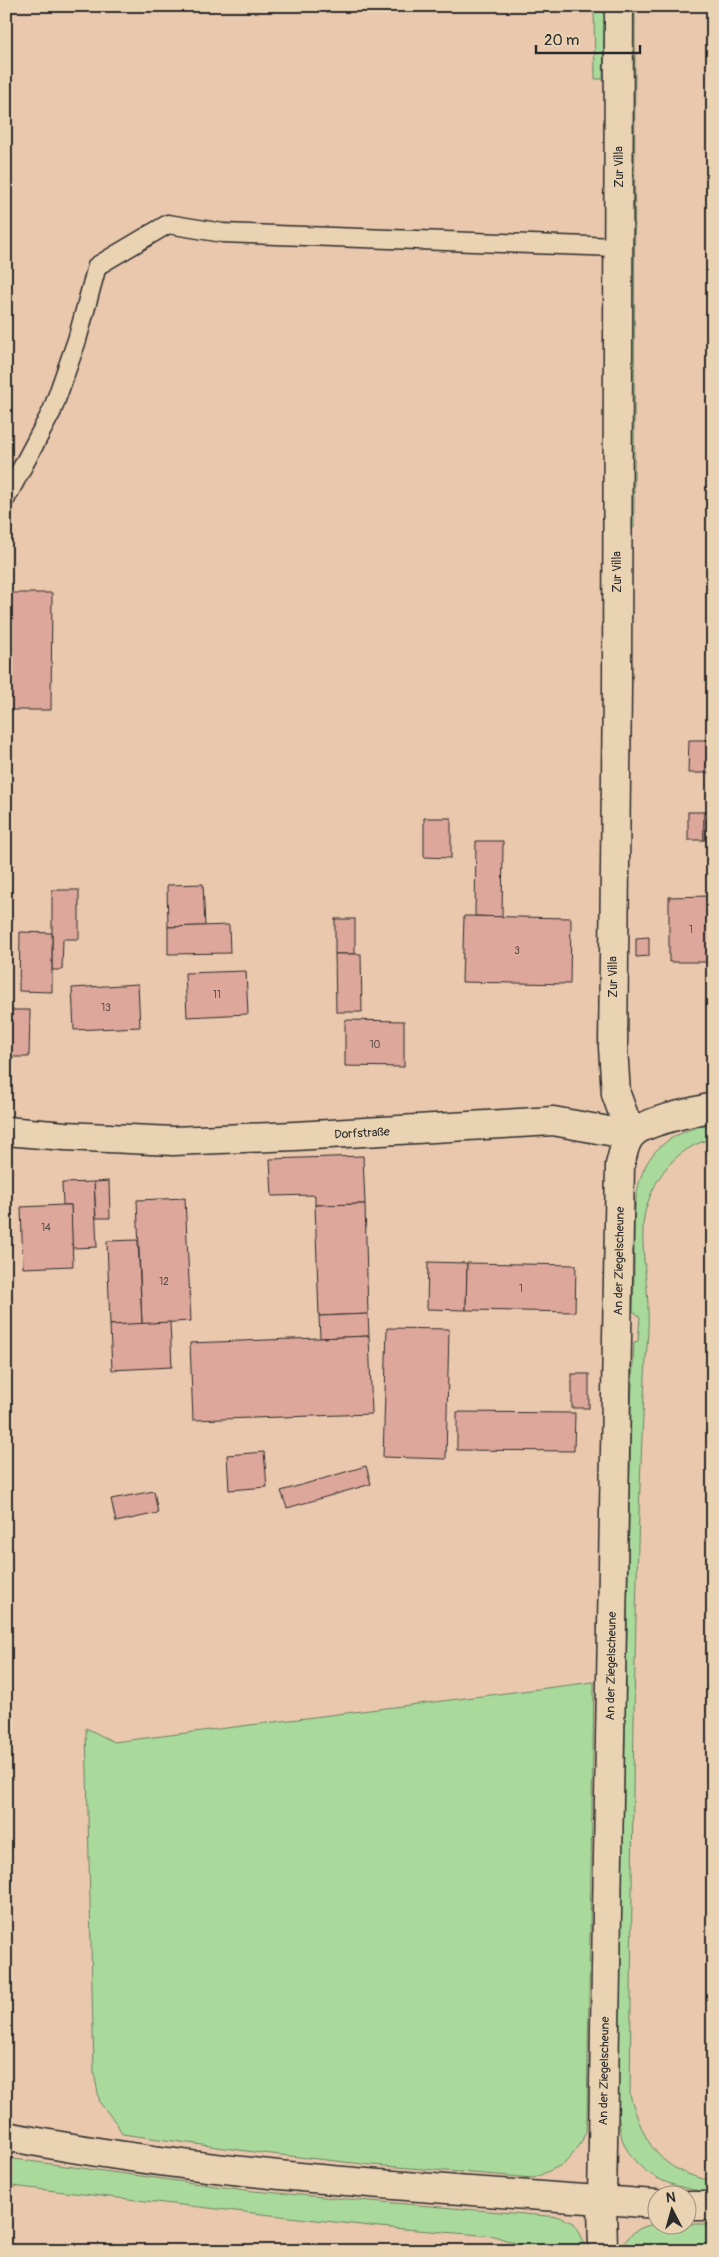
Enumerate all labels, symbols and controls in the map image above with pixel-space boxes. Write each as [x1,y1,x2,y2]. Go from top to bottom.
scale bar [536,22,640,54]
text: 20 m [544,31,579,50]
street label: Zur Villa [612,146,627,188]
street label: Zur Villa [610,551,625,593]
house number: 1 [689,924,693,936]
house number: 3 [514,945,520,957]
street label: Zur Villa [606,956,621,998]
house number: 11 [213,989,221,1001]
house number: 13 [101,1002,111,1014]
house number: 10 [370,1039,381,1051]
street label: Dorfstraße [334,1125,390,1142]
street label: An der Ziegelscheune [611,1206,628,1316]
house number: 14 [41,1222,51,1234]
house number: 12 [159,1276,169,1288]
house number: 1 [519,1283,523,1295]
street label: An der Ziegelscheune [603,1611,620,1721]
street label: An der Ziegelscheune [596,2016,613,2126]
north arrow [646,2184,696,2234]
text: N [665,2189,676,2207]

